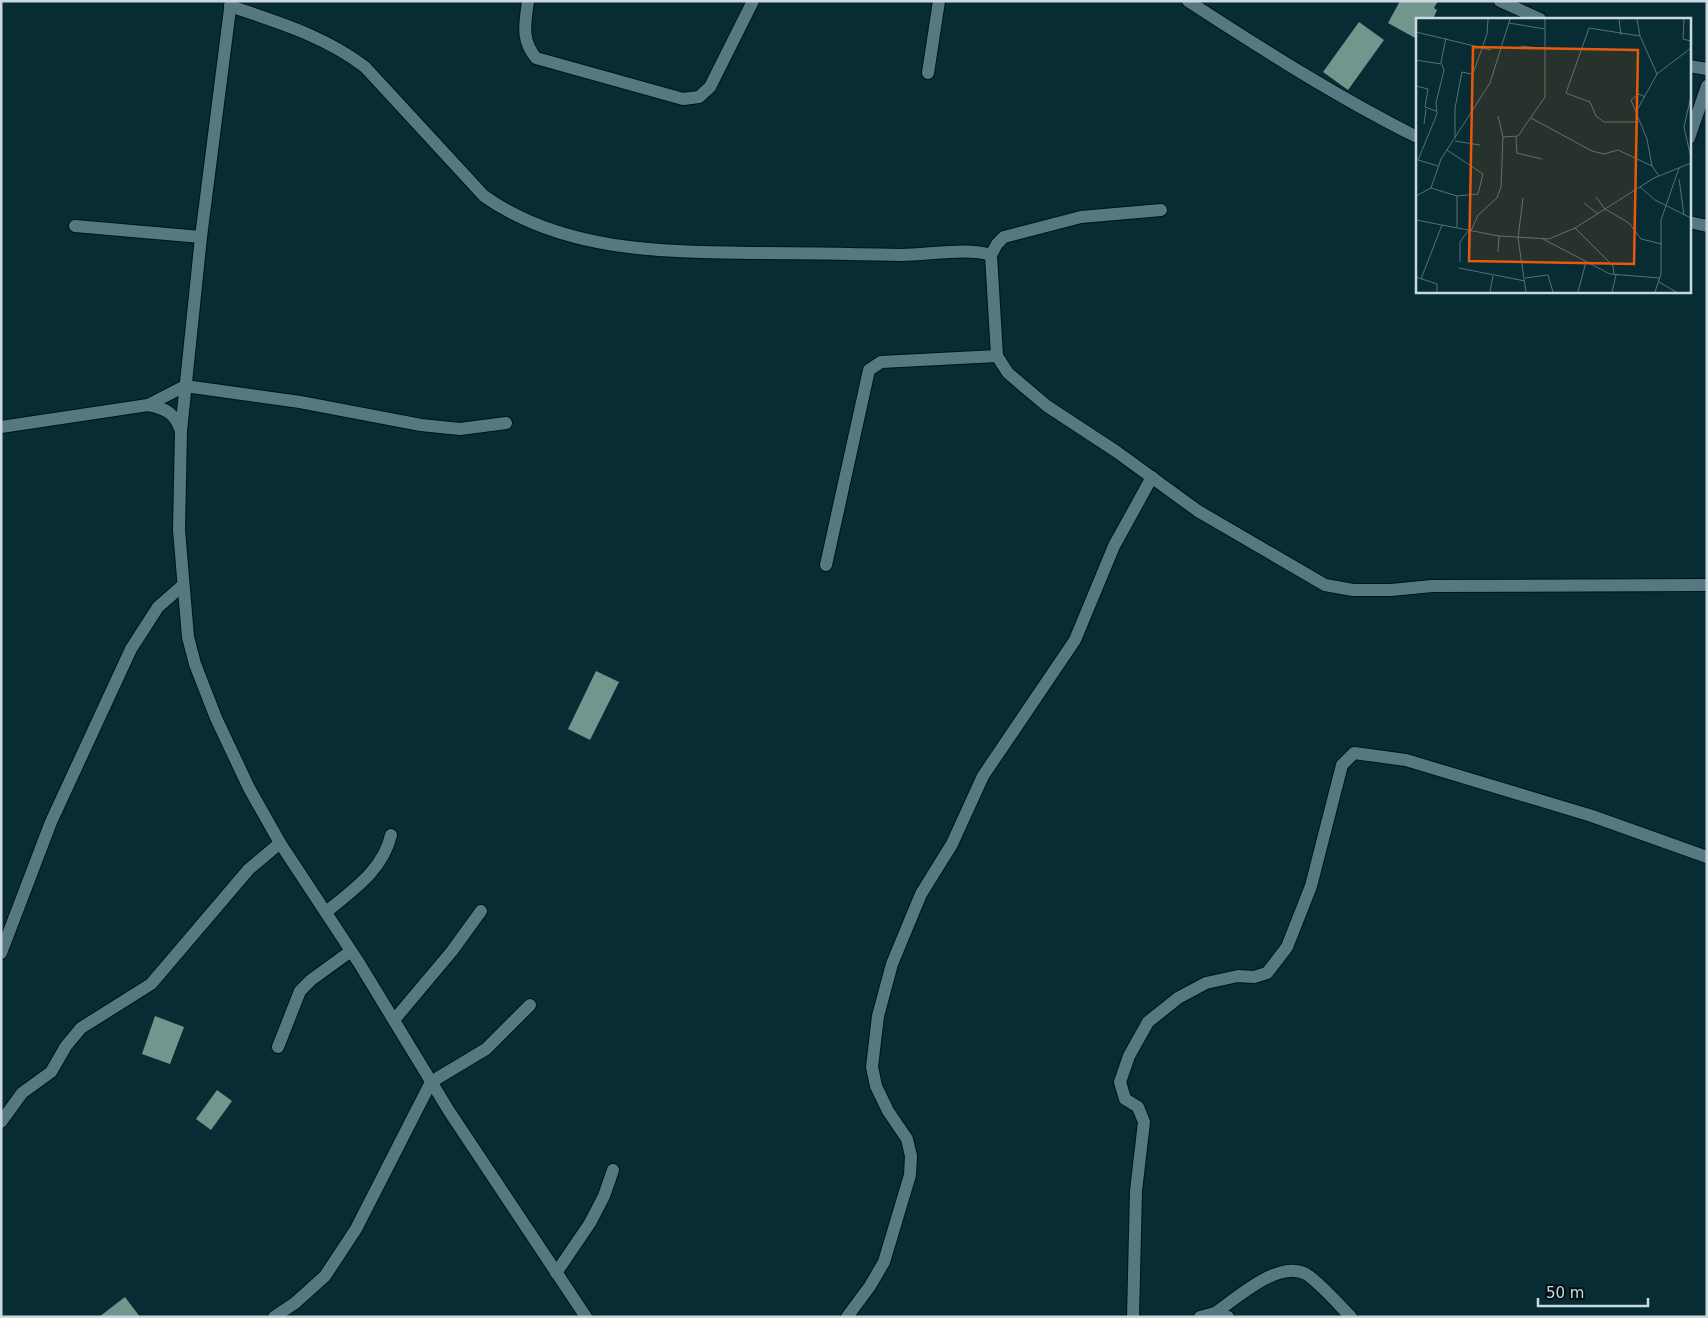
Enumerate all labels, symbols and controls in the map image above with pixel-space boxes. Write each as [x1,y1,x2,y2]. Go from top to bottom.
inset map [1416,18,1690,292]
scale bar [1538,1276,1648,1308]
text: 50 m [1546,1284,1584,1302]

